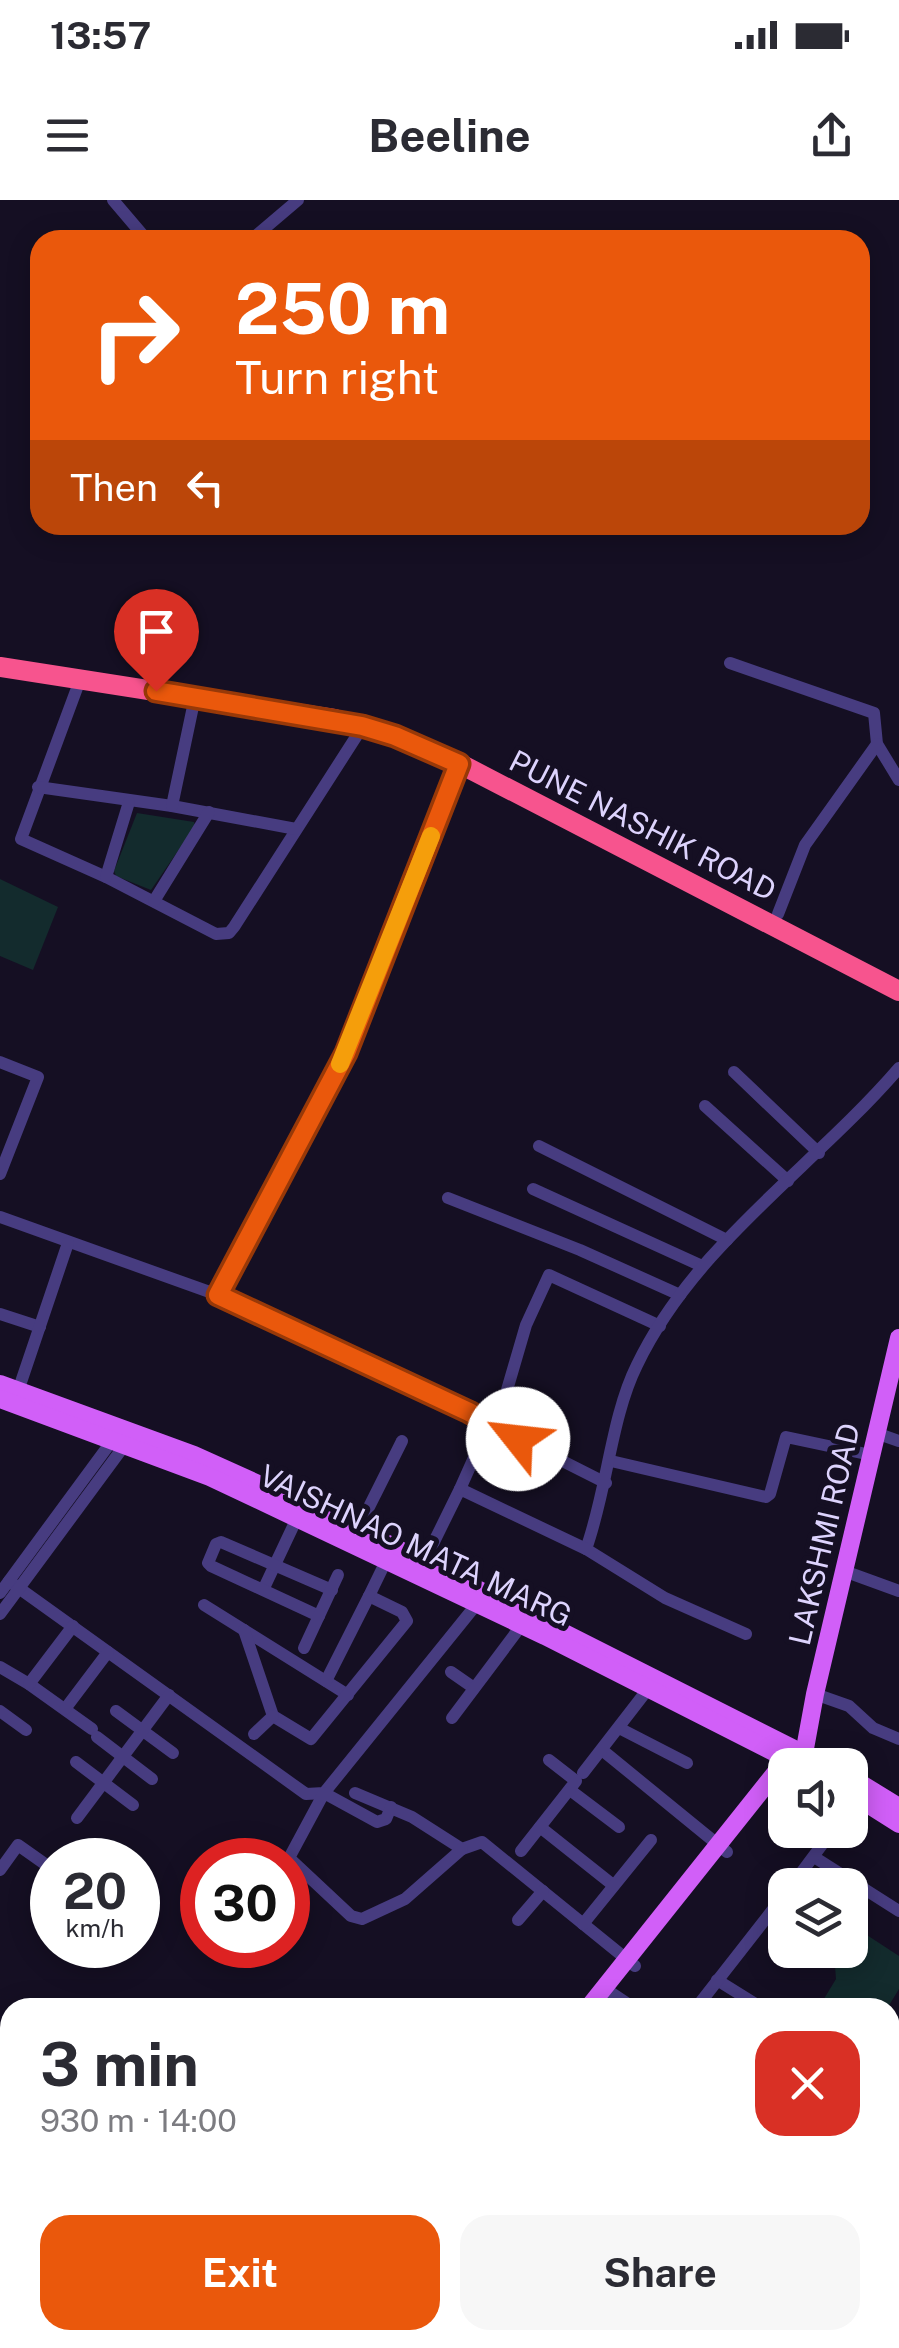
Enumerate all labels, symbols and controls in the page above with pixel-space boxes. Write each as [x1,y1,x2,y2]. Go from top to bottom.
text: 13:57 [50,13,151,58]
icon: menu [40,108,95,163]
icon: share [804,108,859,163]
text: Beeline [368,109,531,162]
text: 250 m [235,267,450,350]
icon: right [70,270,200,400]
text: Turn right [235,351,439,404]
icon: left [178,460,233,515]
text: Then [70,465,158,510]
pin [114,589,199,692]
icon: arrive [129,604,184,659]
street label: PUNE NASHIK ROAD [504,742,782,908]
position arrow [466,1387,570,1491]
street label: LAKSHMI ROAD [781,1419,867,1649]
street label: VAISHNAO MATA MARG [254,1457,578,1633]
map controls [768,1748,868,1968]
button: sound [768,1748,868,1848]
speed limit sign: 30 [180,1838,310,1968]
text: 20 [63,1861,127,1920]
button: layers [768,1868,868,1968]
text: km/h [66,1913,124,1943]
text: 3 min [40,2029,199,2100]
button: close [755,2031,860,2136]
text: 930 m · 14:00 [40,2102,237,2139]
button: Exit [40,2215,440,2330]
button: Share [460,2215,860,2330]

